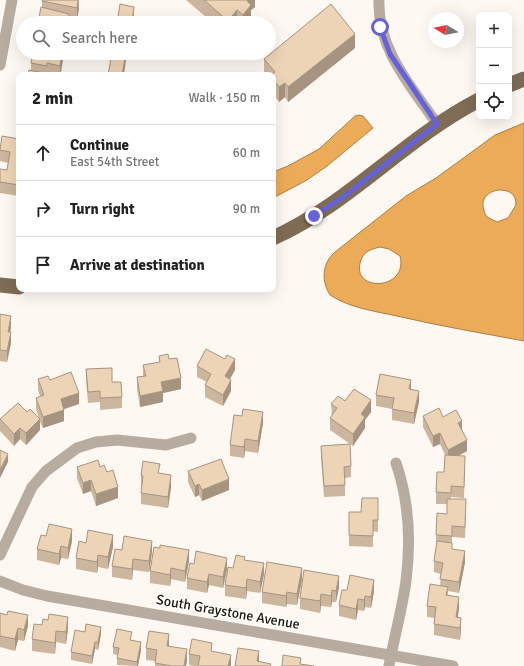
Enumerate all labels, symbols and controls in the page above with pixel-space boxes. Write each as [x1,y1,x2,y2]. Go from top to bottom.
north arrow [428,12,464,48]
map controls [476,12,512,120]
button: + [476,12,512,48]
search box [16,16,276,60]
route start [371,18,389,36]
icon: search [30,27,52,49]
text: Search here [62,29,138,47]
button: − [476,48,512,84]
button: locate [476,84,512,120]
text: 2 min [32,88,73,109]
text: Walk · 150 m [189,90,260,106]
text: Continue [70,136,129,154]
icon: ahead [32,142,54,164]
text: 60 m [233,145,260,161]
text: East 54th Street [70,154,159,170]
icon: right [32,198,54,220]
text: Turn right [70,200,135,218]
text: 90 m [233,201,260,217]
route end [305,207,323,225]
icon: arrive [32,254,54,276]
text: Arrive at destination [70,256,205,274]
street label: South Graystone Avenue [155,591,301,633]

